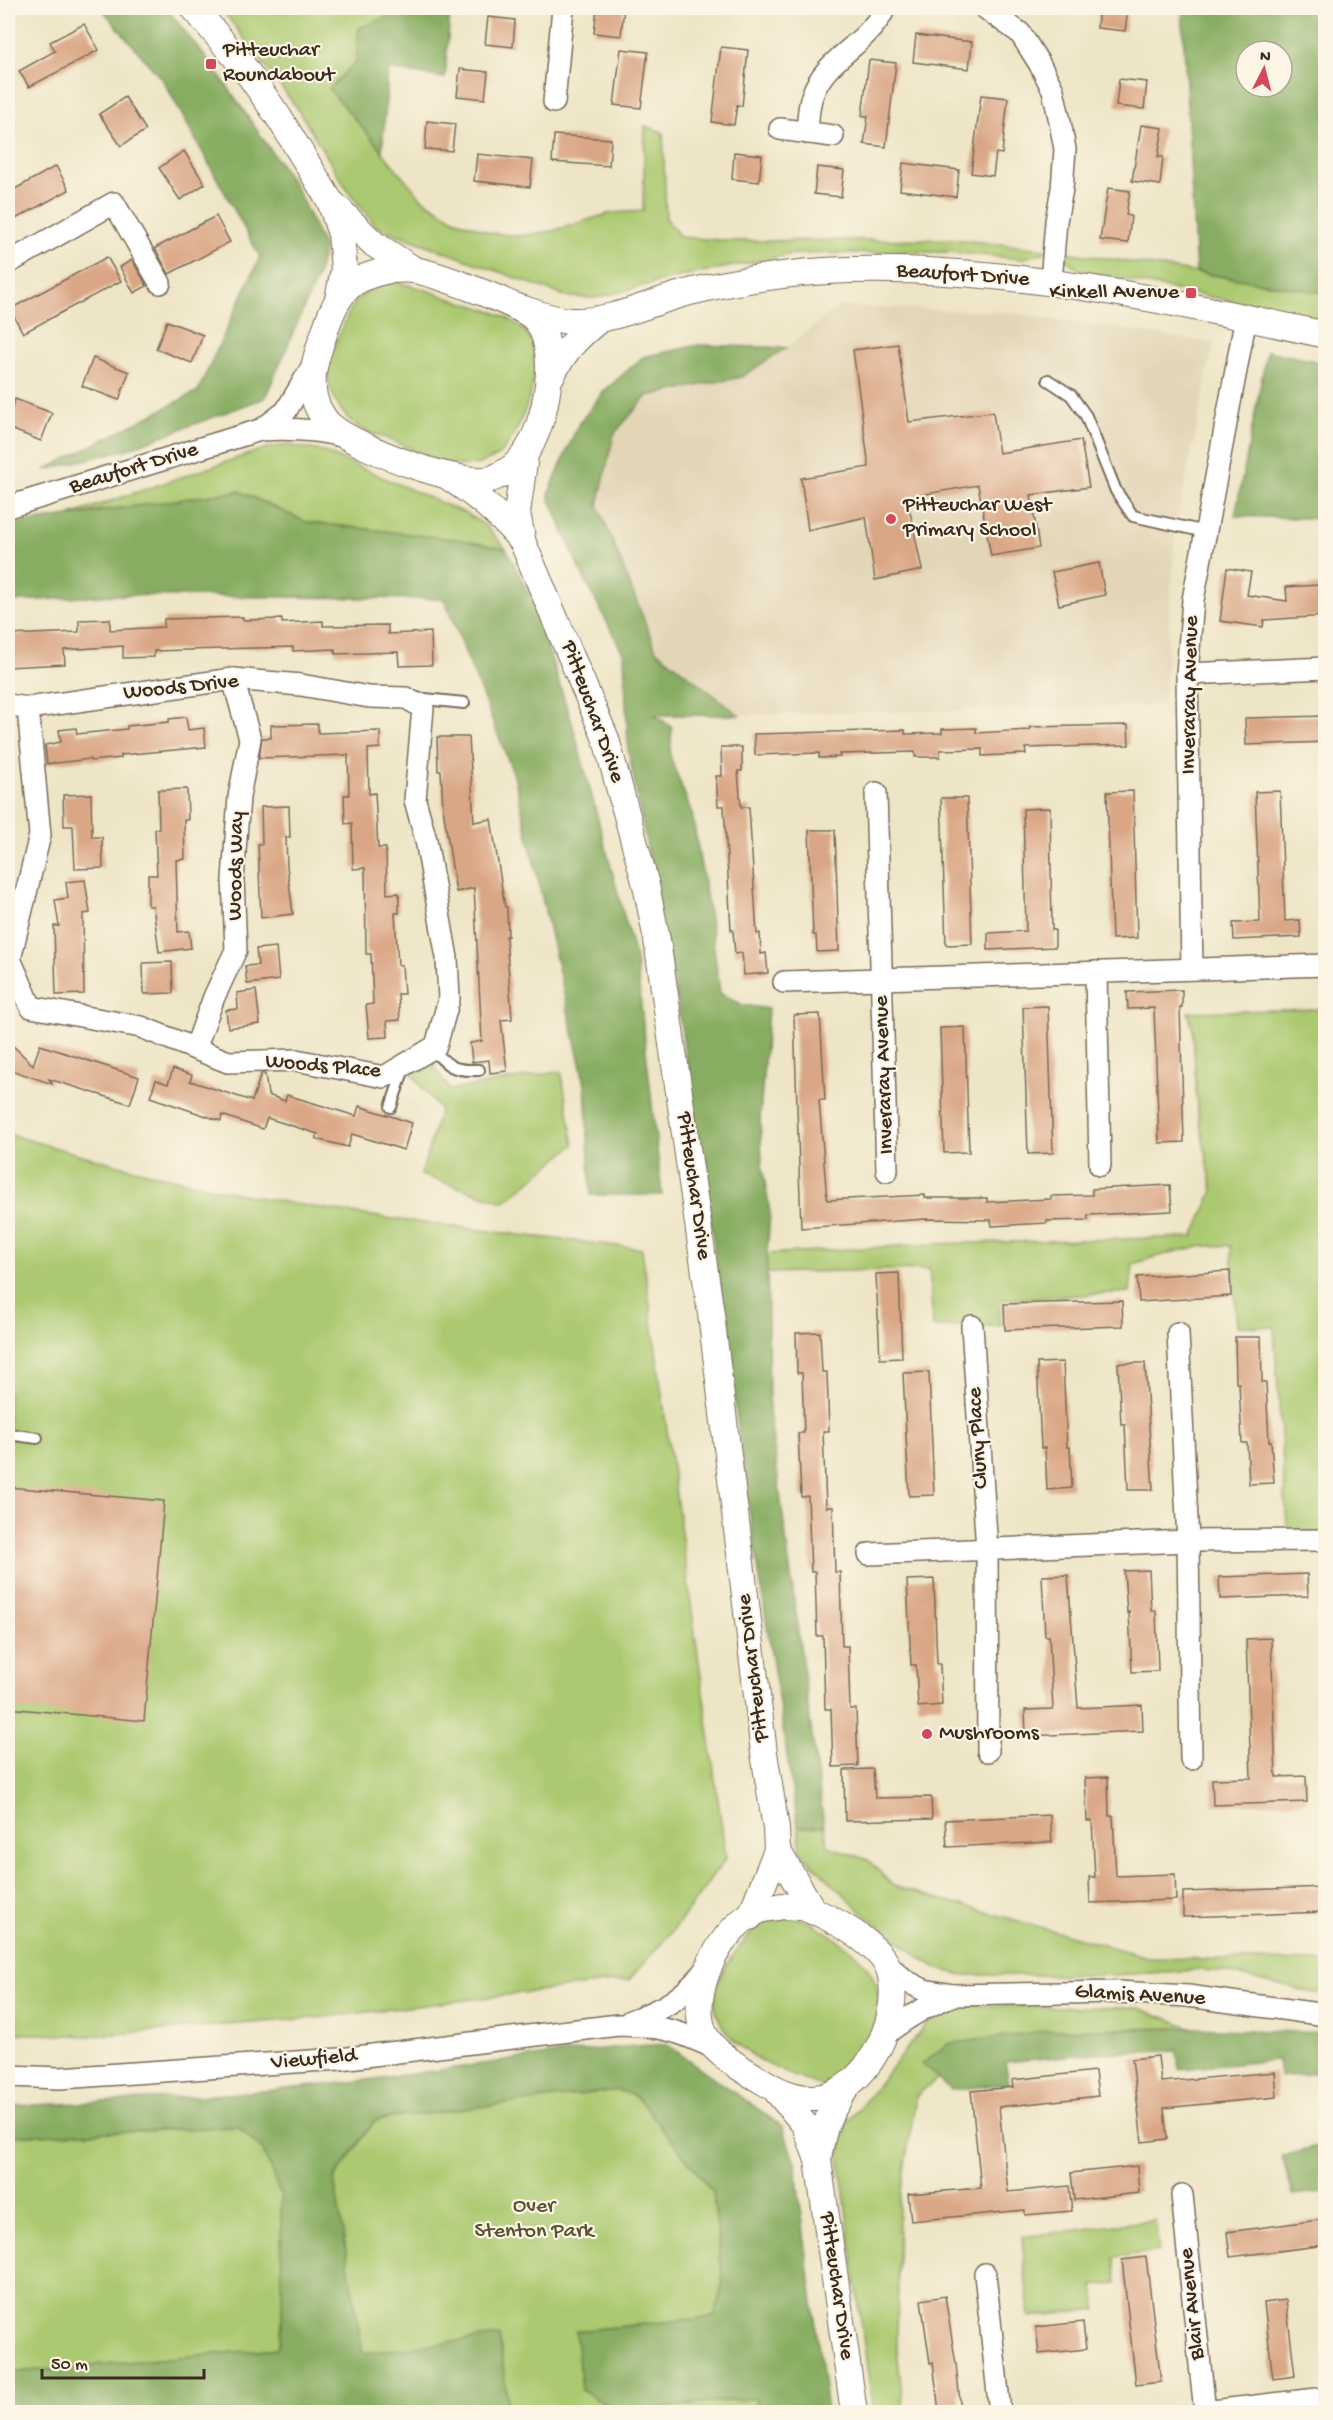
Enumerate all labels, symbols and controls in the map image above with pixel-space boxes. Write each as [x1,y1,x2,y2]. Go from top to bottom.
place label: Pitteuchar Roundabout [222,38,336,89]
north arrow [1234,39,1294,99]
text: N [1259,48,1272,68]
marker: Pitteuchar Roundabout [204,57,218,71]
street label: Beaufort Drive [895,258,1031,294]
place label: Kinkell Avenue [1049,280,1180,306]
marker: Kinkell Avenue [1184,286,1198,300]
street label: Beaufort Drive [66,437,202,501]
place label: Pitteuchar West Primary School [902,493,1053,544]
marker: Pitteuchar West Primary School [884,512,898,526]
street label: Inveraray Avenue [1177,615,1205,775]
street label: Pitteuchar Drive [554,637,630,787]
street label: Woods Drive [122,669,241,707]
street label: Woods Way [223,811,251,921]
street label: Inveraray Avenue [869,994,901,1155]
street label: Woods Place [264,1049,382,1085]
street label: Pitteuchar Drive [670,1109,716,1262]
street label: Cluny Place [962,1386,996,1490]
street label: Pitteuchar Drive [732,1592,776,1745]
place label: Mushrooms [939,1721,1040,1747]
marker: Mushrooms [920,1727,934,1741]
street label: Glamis Avenue [1074,1980,1207,2012]
street label: Viewfield [269,2043,360,2077]
park label: Over Stenton Park [474,2194,596,2245]
street label: Pitteuchar Drive [813,2209,859,2362]
street label: Blair Avenue [1174,2246,1212,2362]
scale bar [42,2342,204,2380]
text: 50 m [51,2355,88,2376]

